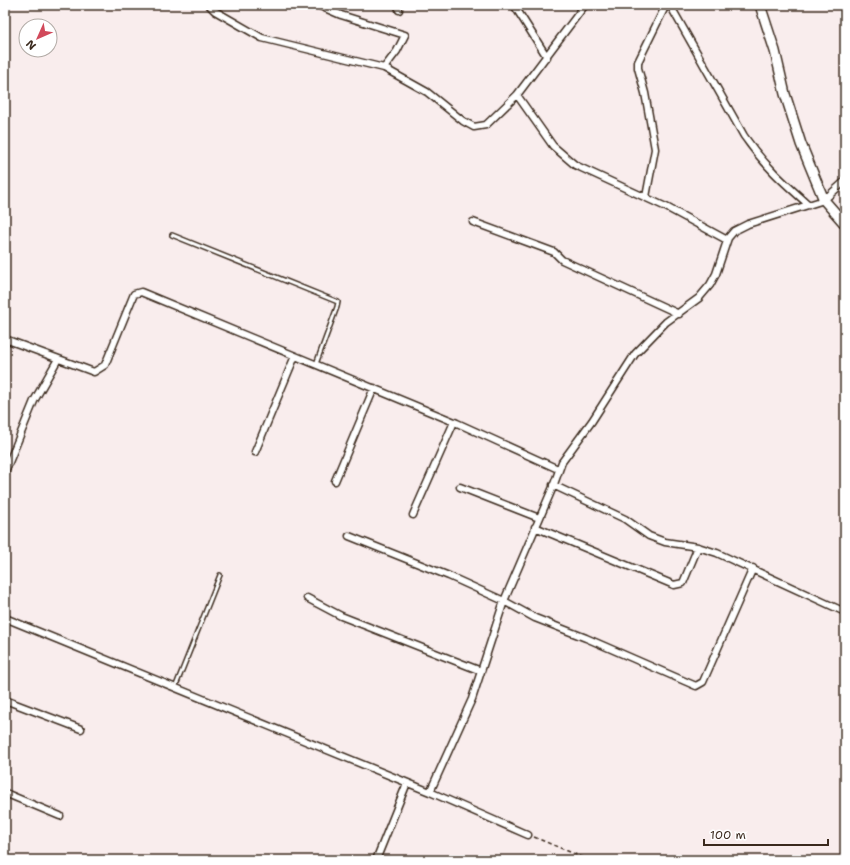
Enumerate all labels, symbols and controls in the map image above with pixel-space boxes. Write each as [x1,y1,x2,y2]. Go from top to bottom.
north arrow [18,18,58,58]
text: N [23,36,40,53]
scale bar [704,821,828,847]
text: 100 m [710,827,746,843]

